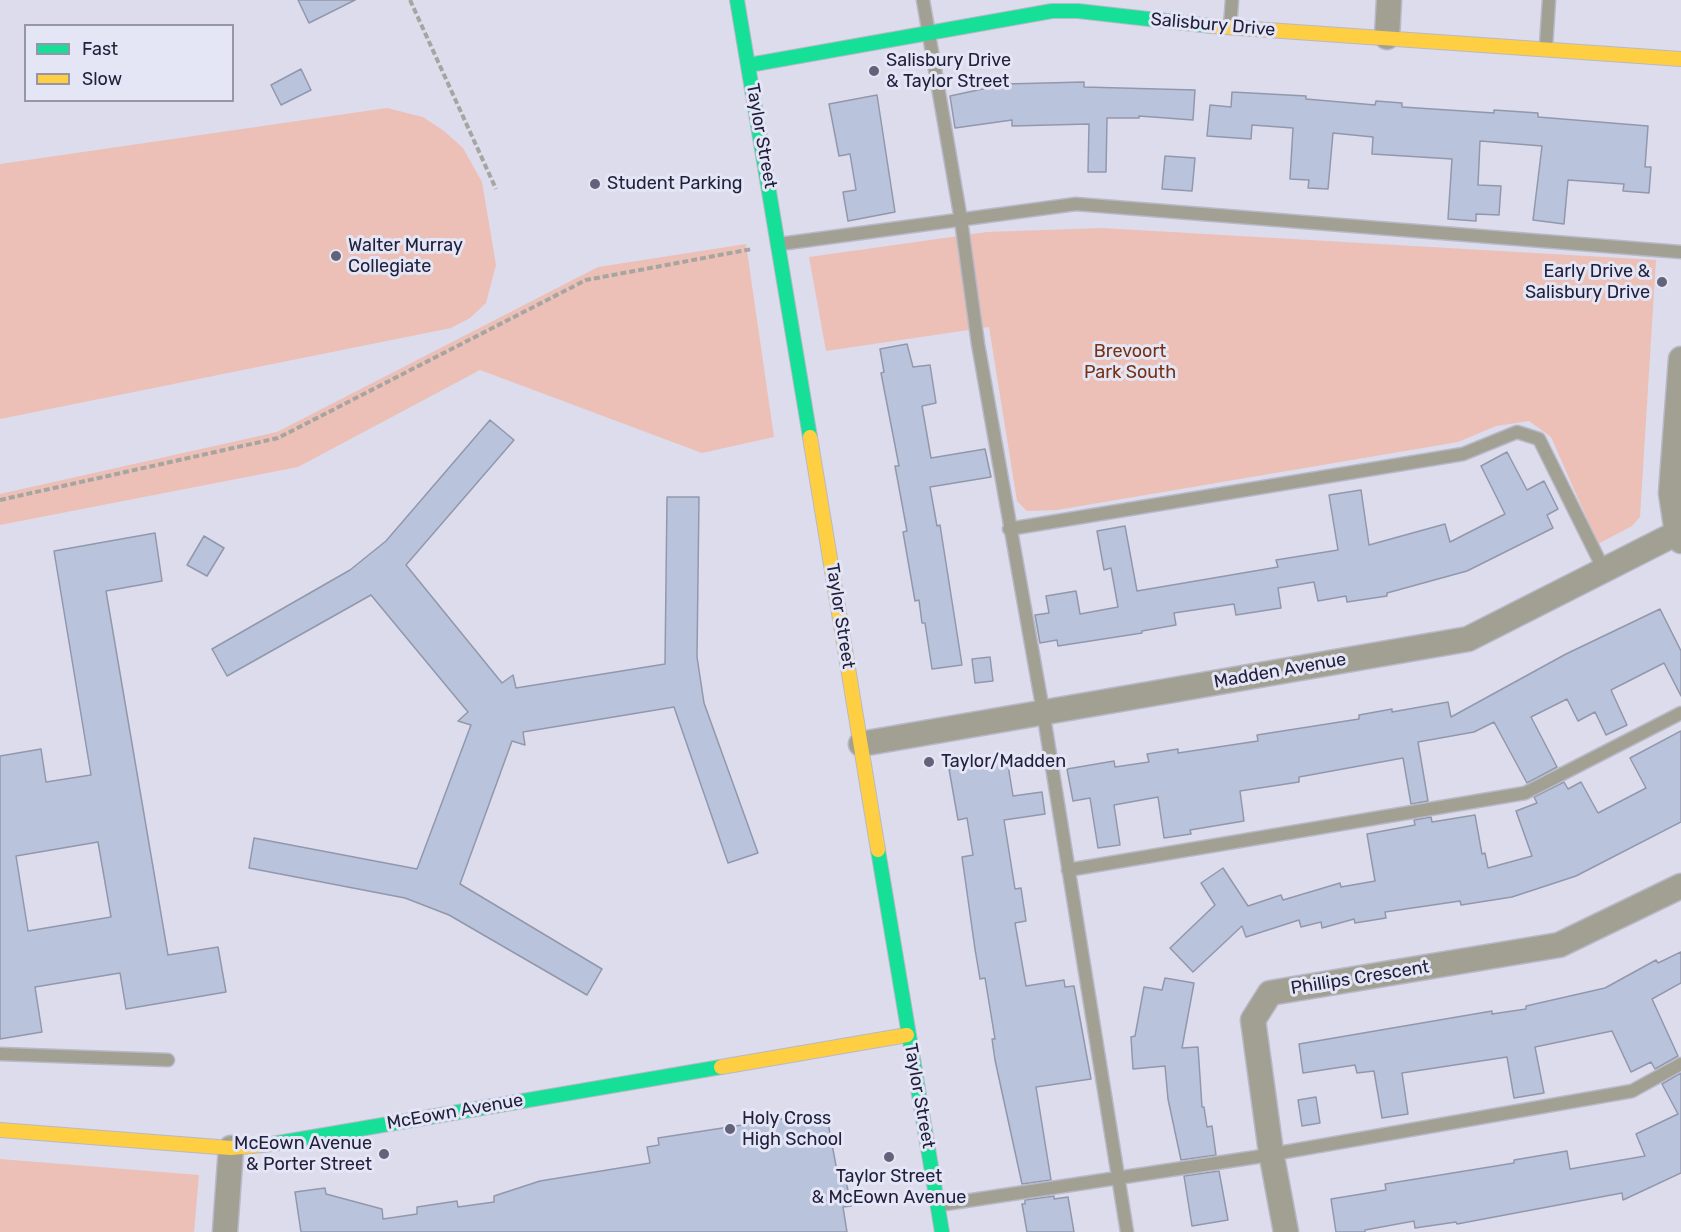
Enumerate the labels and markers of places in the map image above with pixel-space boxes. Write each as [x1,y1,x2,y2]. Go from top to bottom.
place label: Salisbury Drive & Taylor Street [886,50,1011,92]
marker: Salisbury Drive & Taylor Street [867,64,881,78]
place label: Student Parking [607,173,743,195]
marker: Student Parking [588,177,602,191]
place label: Walter Murray Collegiate [348,235,463,278]
marker: Walter Murray Collegiate [329,249,343,263]
place label: Early Drive & Salisbury Drive [1525,261,1650,304]
marker: Early Drive & Salisbury Drive [1655,275,1669,289]
place label: Taylor/Madden [941,751,1066,773]
marker: Taylor/Madden [922,755,936,769]
place label: Holy Cross High School [742,1108,842,1150]
marker: Holy Cross High School [723,1122,737,1136]
place label: McEown Avenue & Porter Street [234,1133,372,1176]
marker: McEown Avenue & Porter Street [377,1147,391,1161]
marker: Taylor Street & McEown Avenue [882,1150,896,1164]
place label: Taylor Street & McEown Avenue [812,1166,966,1208]

